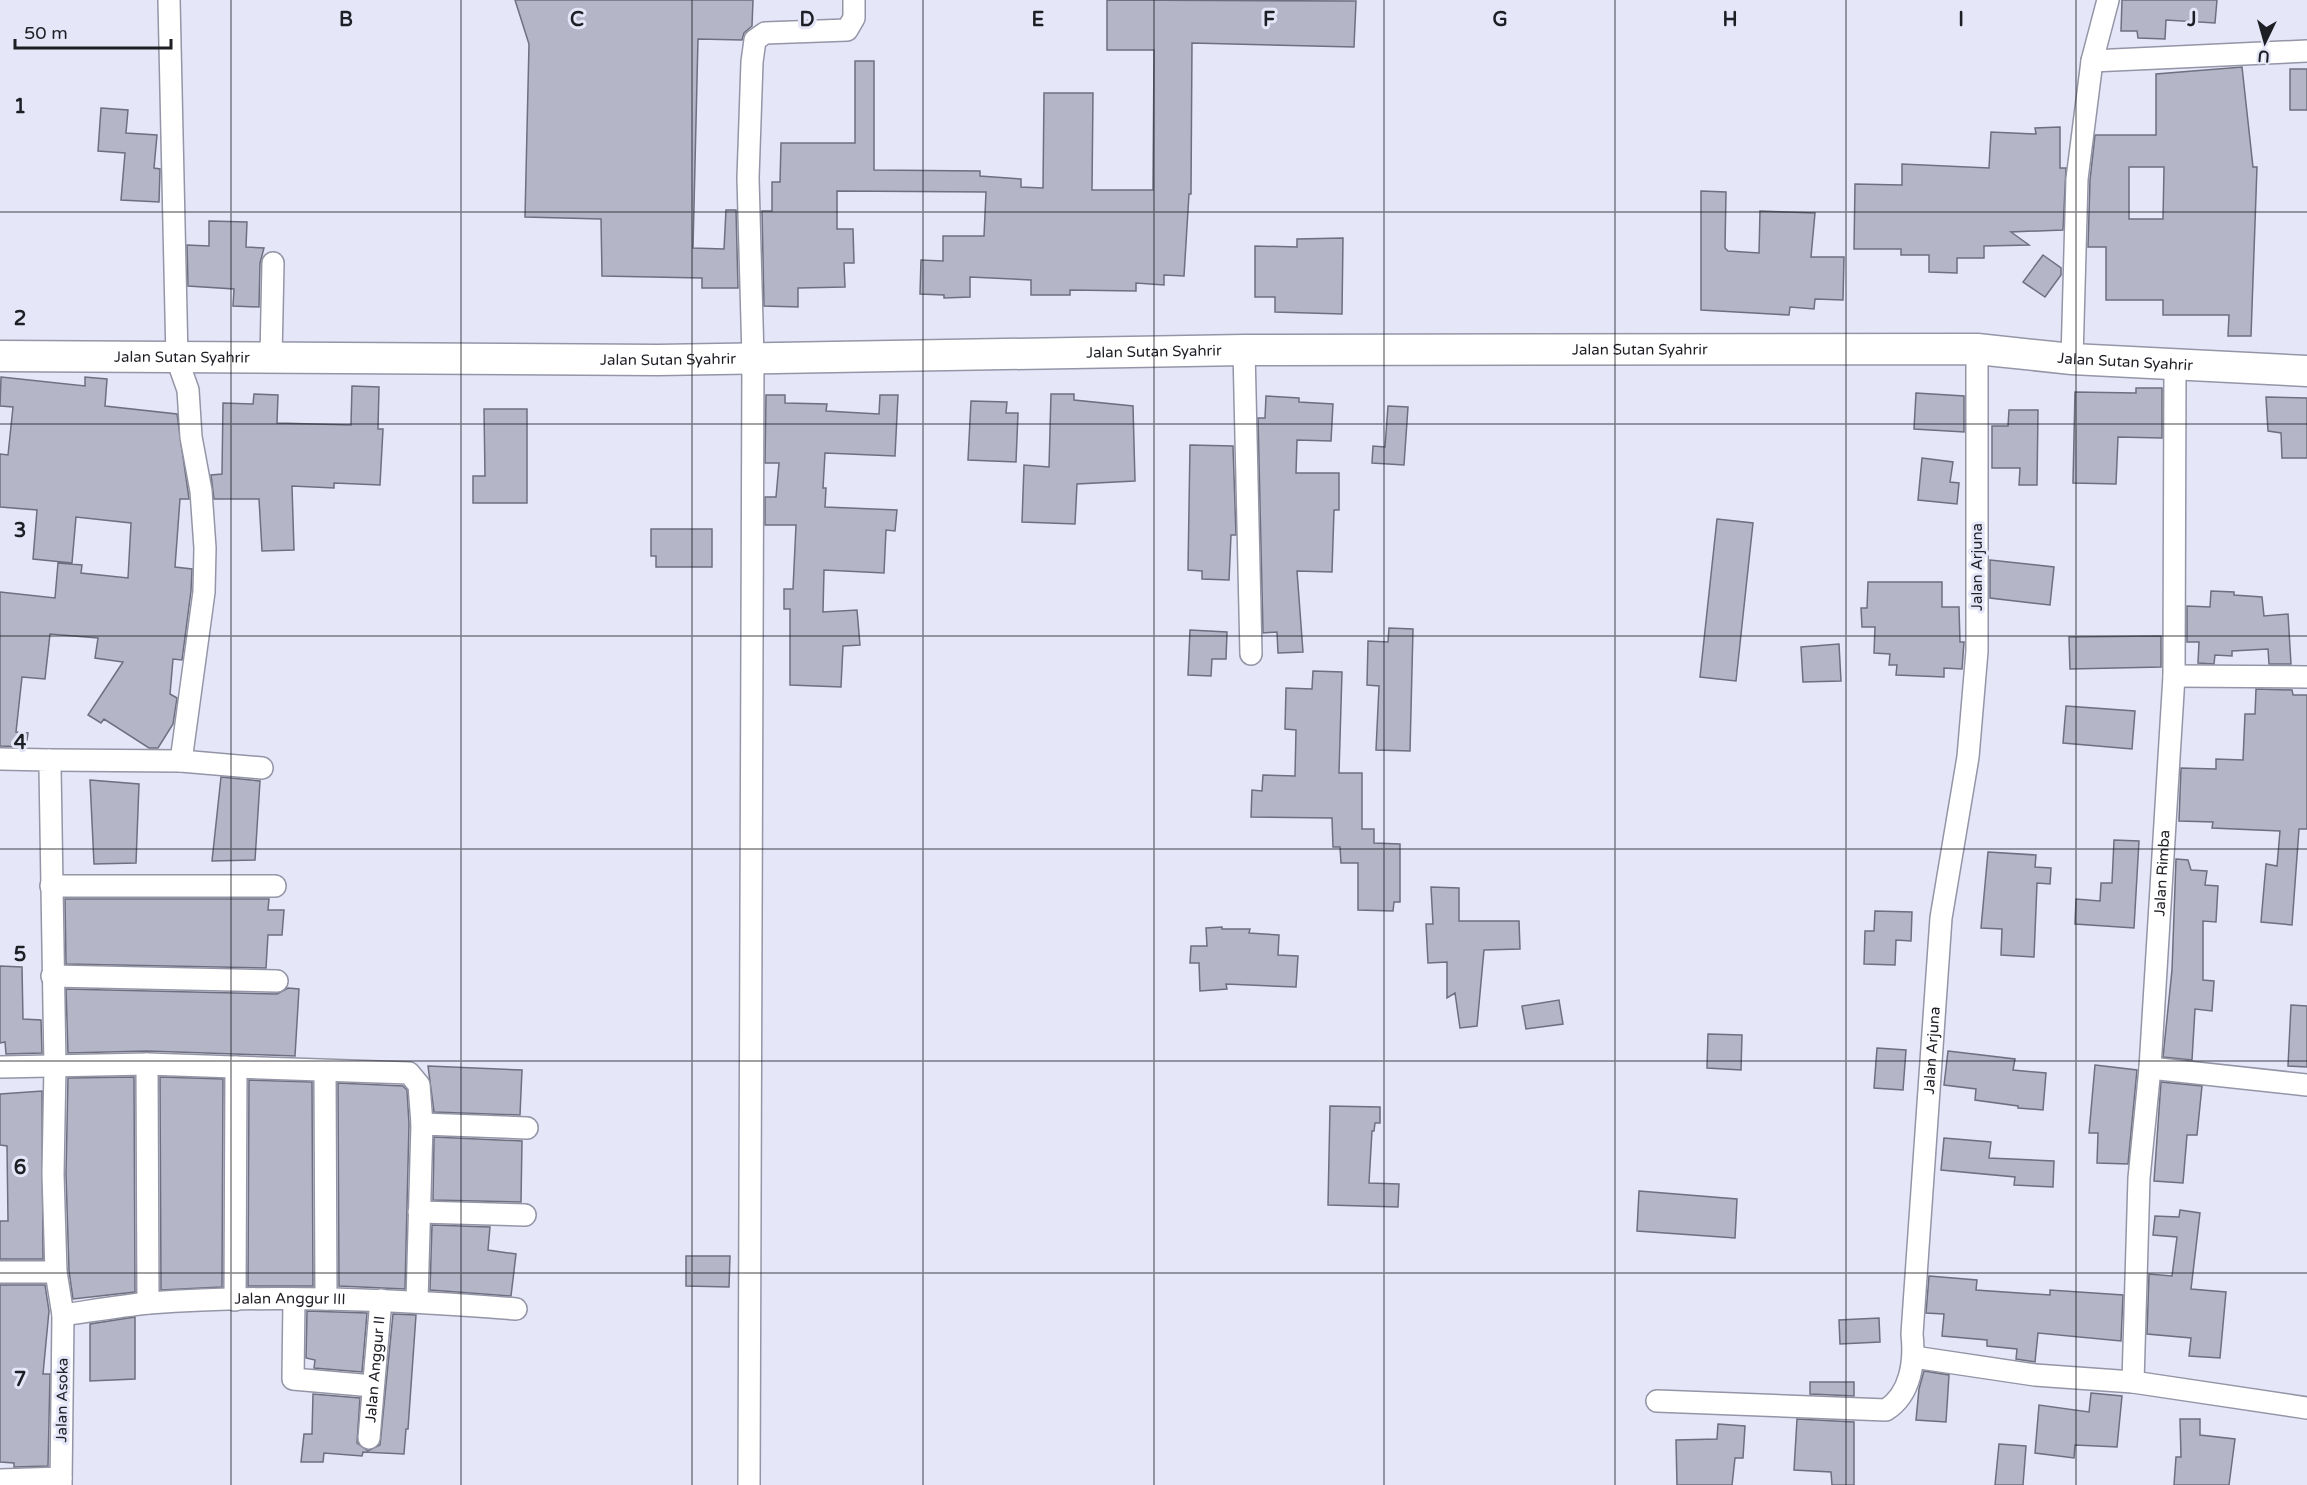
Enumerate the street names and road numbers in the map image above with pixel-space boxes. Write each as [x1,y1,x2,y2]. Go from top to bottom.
street label: Jalan Sutan Syahrir [1572,340,1708,359]
street label: Jalan Sutan Syahrir [1086,341,1222,362]
street label: Jalan Sutan Syahrir [114,348,250,367]
street label: Jalan Sutan Syahrir [2057,349,2194,374]
street label: Jalan Sutan Syahrir [600,350,736,369]
street label: Jalan Arjuna [1968,523,1986,611]
street label: Jalan Rimba [2150,829,2174,917]
street label: Jalan Arjuna [1920,1006,1944,1095]
street label: Jalan Anggur III [234,1289,346,1308]
street label: Jalan Anggur II [361,1315,389,1423]
street label: Jalan Asoka [52,1358,72,1442]

